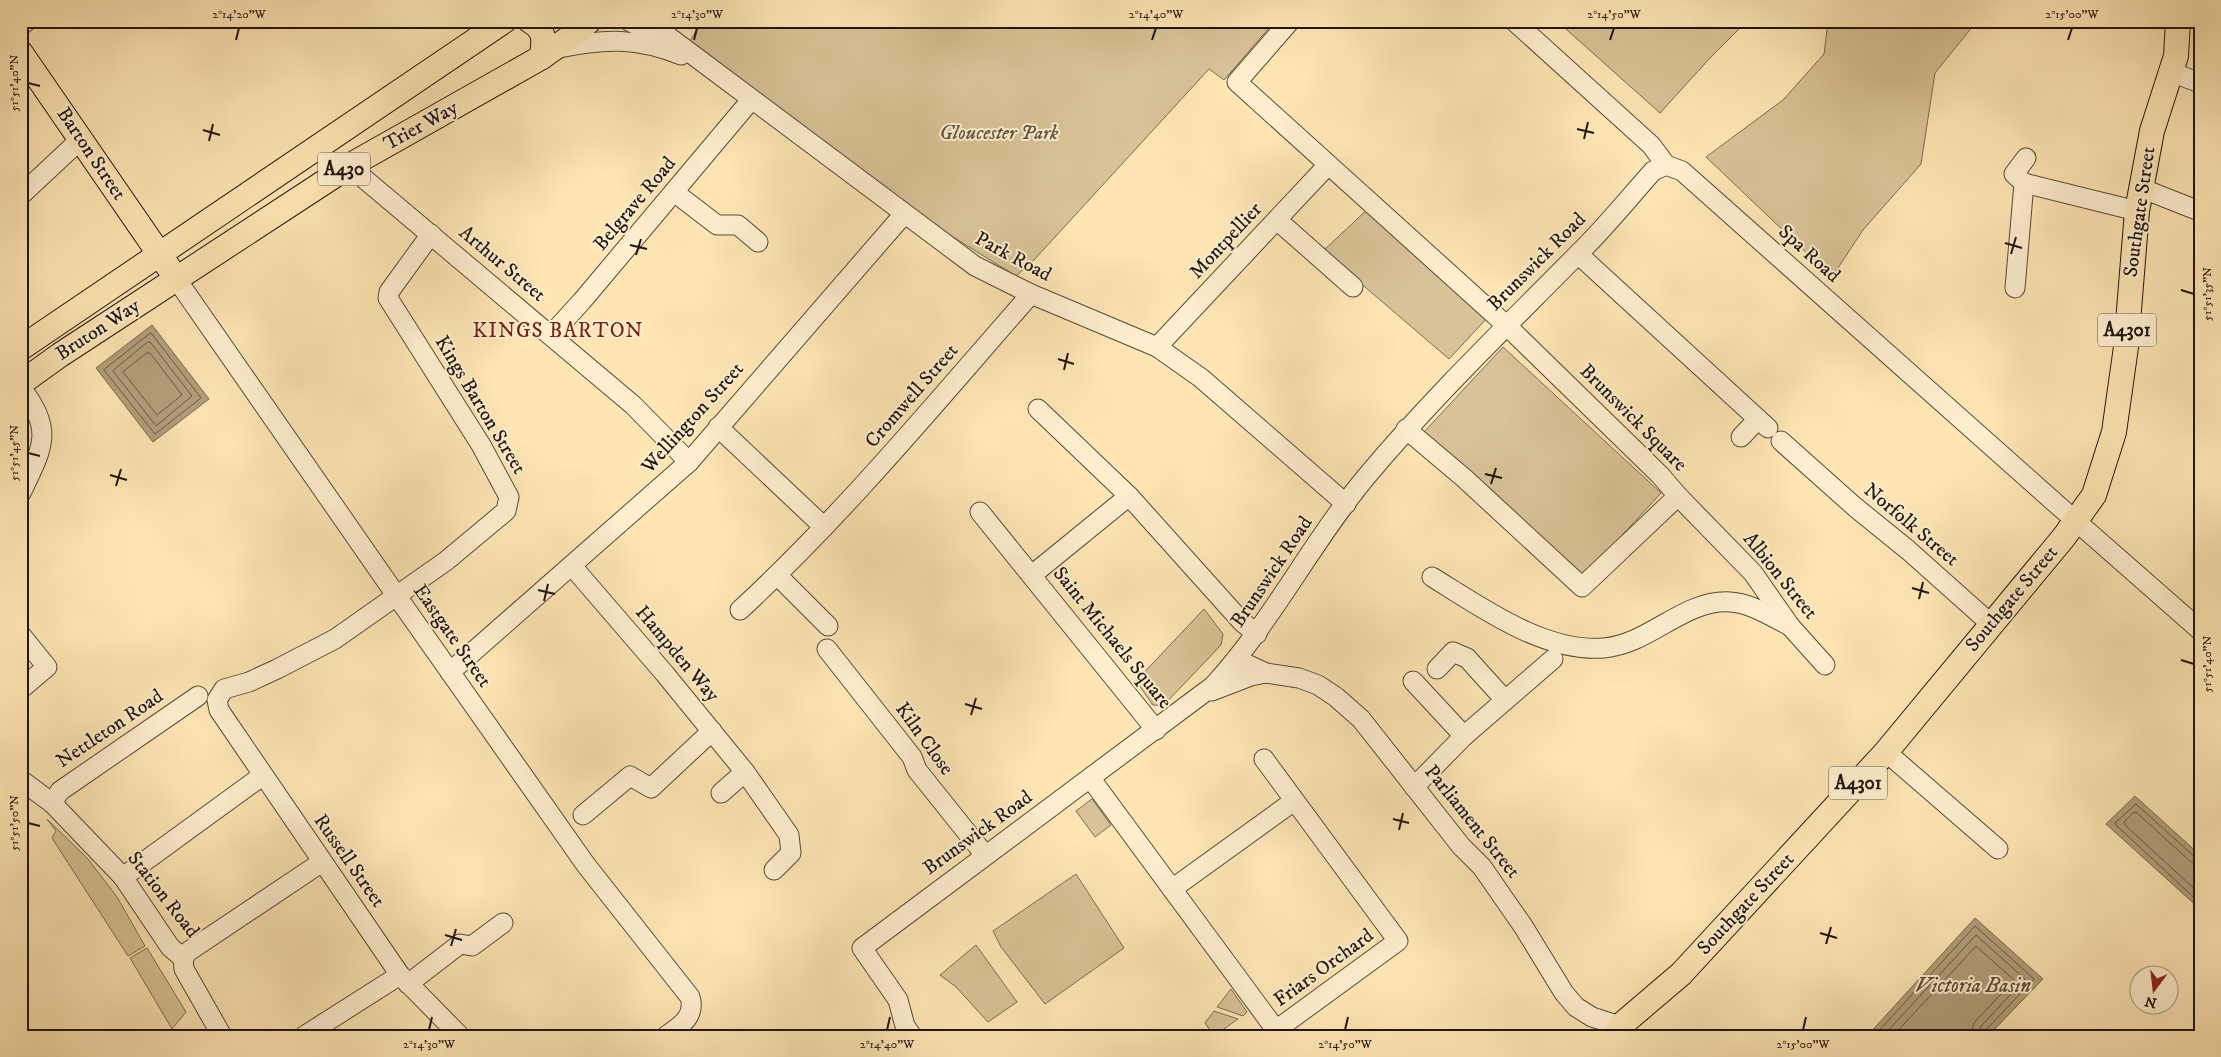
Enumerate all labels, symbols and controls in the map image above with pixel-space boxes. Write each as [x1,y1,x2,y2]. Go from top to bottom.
text: 2°14'20"W [212,7,267,22]
text: 2°14'30"W [671,7,724,22]
text: 2°14'40"W [1129,7,1184,22]
text: 2°14'50"W [1587,7,1642,22]
text: 2°15'00"W [2046,7,2099,22]
text: 51°51'40"N [7,54,22,111]
street label: Trier Way [380,95,463,156]
street label: Barton Street [51,103,131,205]
park label: Gloucester Park [940,121,1059,146]
street label: Southgate Street [2118,145,2162,279]
road number: A430 [318,152,370,185]
street label: Belgrave Road [588,152,682,256]
street label: Montpellier [1184,197,1268,285]
street label: Brunswick Road [1483,208,1591,316]
street label: Arthur Street [453,220,551,308]
street label: Spa Road [1773,220,1845,288]
street label: Park Road [970,226,1056,288]
text: 51°51'35"N [2200,267,2215,321]
street label: Bruton Way [51,293,145,366]
road number: A4301 [2098,314,2156,346]
district label: KINGS BARTON [472,318,644,344]
street label: Kings Barton Street [429,331,531,479]
street label: Cromwell Street [860,339,964,453]
street label: Wellington Street [636,357,750,480]
street label: Brunswick Square [1574,359,1692,477]
text: 51°51'45"N [7,425,22,481]
street label: Norfolk Street [1858,478,1964,572]
street label: Brunswick Road [1226,512,1318,632]
street label: Albion Street [1737,527,1823,625]
street label: Southgate Street [1960,541,2064,657]
street label: Saint Michaels Square [1047,562,1177,714]
street label: Eastgate Street [407,580,497,692]
street label: Hampden Way [629,601,725,708]
text: 51°51'40"N [2200,635,2215,692]
street label: Nettleton Road [52,684,168,774]
street label: Kiln Close [889,698,959,780]
street label: Parliament Street [1419,760,1525,884]
road number: A4301 [1829,766,1887,800]
street label: Brunswick Road [919,785,1038,881]
text: 51°51'50"N [7,795,22,851]
street label: Russell Street [308,810,390,912]
street label: Station Road [121,847,205,943]
street label: Southgate Street [1692,847,1800,961]
street label: Friars Orchard [1269,923,1379,1013]
north arrow [2128,964,2178,1014]
water label: Victoria Basin [1915,973,2031,999]
text: N [2143,991,2159,1012]
text: 2°14'30"W [403,1037,456,1052]
text: 2°14'40"W [860,1037,915,1052]
text: 2°14'50"W [1318,1037,1373,1052]
text: 2°15'00"W [1777,1037,1830,1052]

